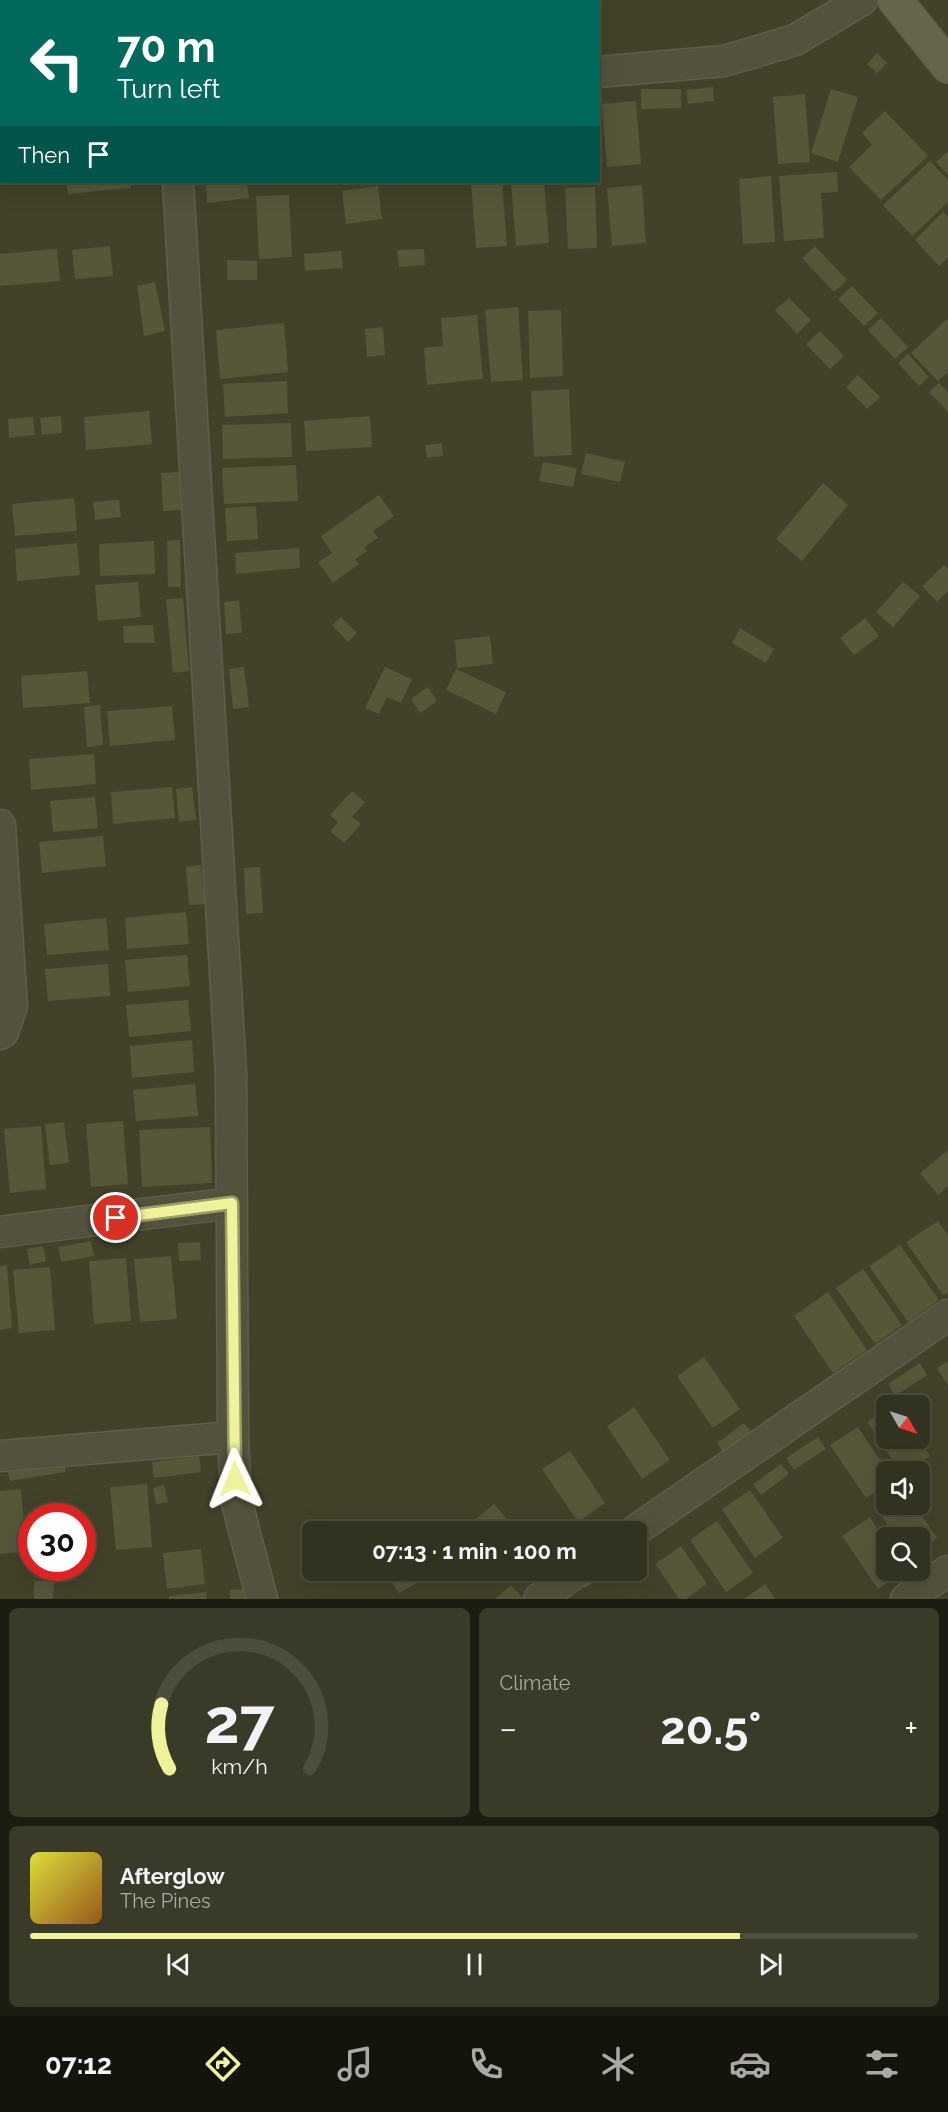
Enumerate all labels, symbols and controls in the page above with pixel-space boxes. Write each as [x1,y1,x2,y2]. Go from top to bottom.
text: 70 m [117,23,216,72]
icon: left [18,24,96,102]
text: Turn left [117,73,220,104]
icon: arrive [82,138,115,171]
text: Then [18,142,70,168]
pin [90,1192,141,1243]
icon: arrive [99,1201,132,1234]
north arrow [876,1395,930,1449]
map controls [876,1395,930,1581]
position arrow [203,1447,267,1511]
button: sound [876,1461,930,1515]
speed limit sign: 30 [18,1503,96,1581]
button: search [876,1527,930,1581]
text: 07:13 · 1 min · 100 m [372,1538,577,1564]
text: Climate [500,1671,571,1695]
text: 27 [204,1684,275,1758]
text: 20.5° [660,1702,761,1755]
text: − [500,1709,517,1748]
text: + [904,1709,918,1748]
text: km/h [211,1755,268,1780]
text: Afterglow [120,1863,225,1889]
text: The Pines [120,1889,211,1913]
icon: previous [162,1948,195,1981]
icon: pause [458,1948,491,1981]
icon: next [754,1948,787,1981]
icon: directions [202,2043,244,2085]
icon: music [334,2043,376,2085]
icon: phone [465,2043,507,2085]
icon: climate [597,2043,639,2085]
icon: car [729,2043,771,2085]
icon: filters [861,2043,903,2085]
text: 07:12 [45,2049,112,2080]

